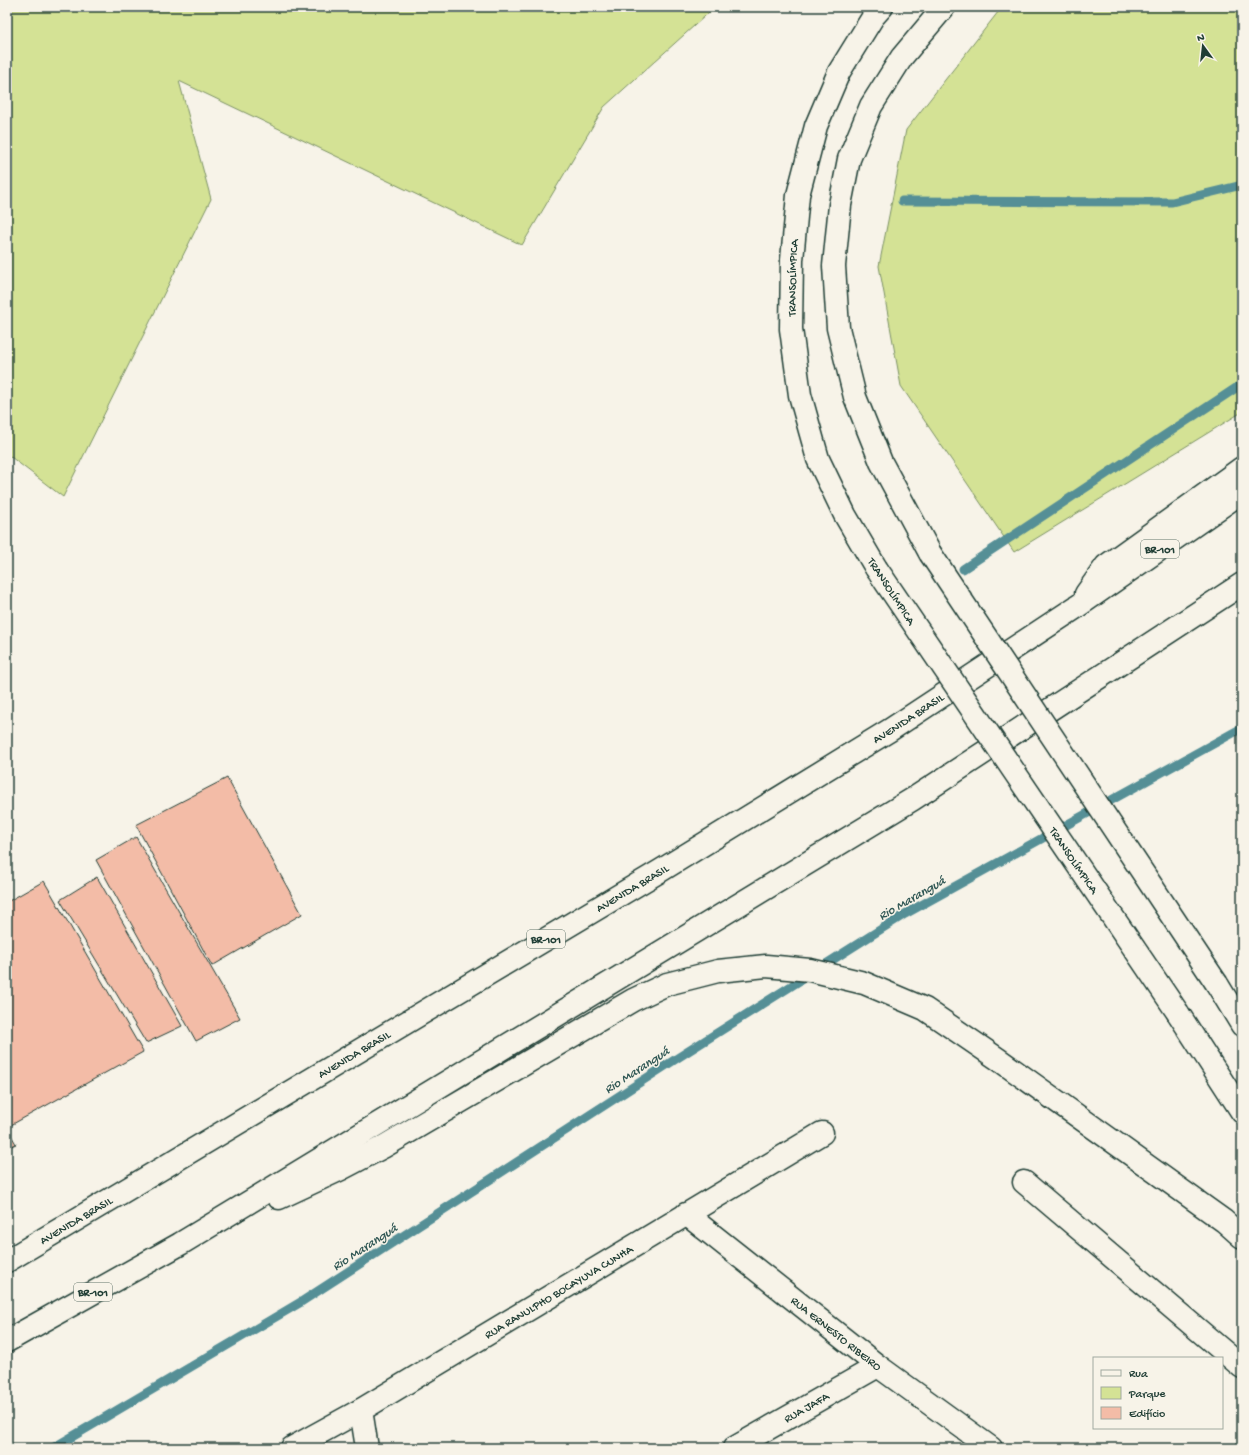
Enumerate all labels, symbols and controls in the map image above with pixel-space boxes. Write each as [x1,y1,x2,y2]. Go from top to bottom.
north arrow [1183,26,1223,66]
text: N [1196,32,1206,45]
street label: TRANSOLÍMPICA [786,238,803,317]
road number: BR-101 [1141,540,1179,558]
street label: TRANSOLÍMPICA [863,555,918,629]
street label: AVENIDA BRASIL [871,691,948,748]
street label: TRANSOLÍMPICA [1044,824,1101,898]
street label: AVENIDA BRASIL [594,862,672,916]
water label: Rio Maranguá [876,874,949,924]
road number: BR-101 [527,930,565,948]
street label: AVENIDA BRASIL [316,1028,394,1083]
water label: Rio Maranguá [602,1044,673,1098]
street label: AVENIDA BRASIL [38,1194,116,1249]
water label: Rio Maranguá [330,1221,401,1275]
street label: RUA RANULPHO BOCAYUVA CUNHA [483,1243,637,1343]
road number: BR-101 [74,1283,112,1301]
street label: RUA ERNESTO RIBEIRO [787,1295,883,1375]
legend [1093,1357,1223,1429]
text: Rua [1129,1368,1148,1382]
text: Parque [1128,1388,1166,1402]
street label: RUA JAFA [782,1390,833,1427]
text: Edifício [1129,1408,1165,1422]

